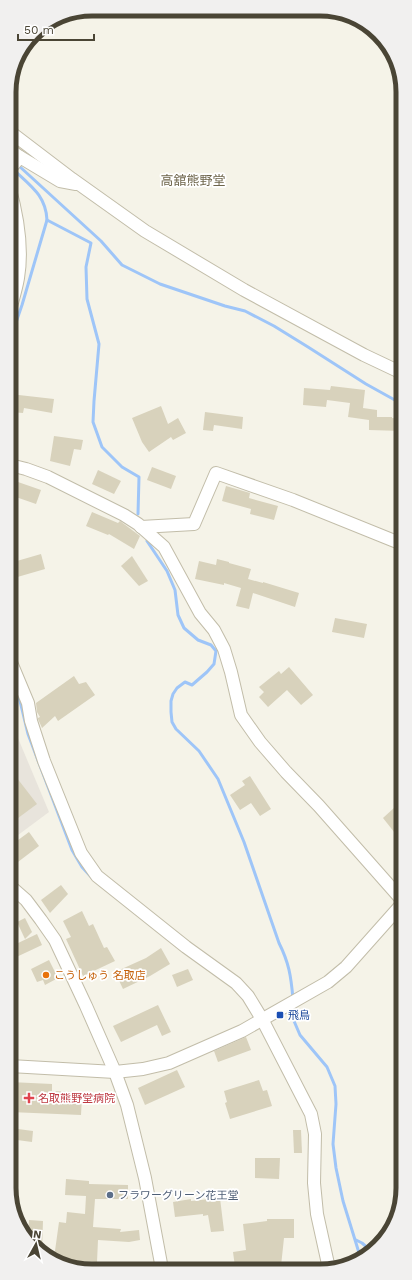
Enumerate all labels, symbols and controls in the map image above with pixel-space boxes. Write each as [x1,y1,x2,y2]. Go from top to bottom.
scale bar [18,16,94,42]
text: 50 m [24,23,54,37]
district label: 高舘熊野堂 [160,173,226,188]
place label: こうしゅう 名取店 [54,969,146,982]
marker: こうしゅう 名取店 [41,970,51,980]
place label: 飛鳥 [288,1009,310,1022]
marker: 飛鳥 [275,1010,285,1020]
marker: 名取熊野堂病院 [23,1092,35,1104]
place label: 名取熊野堂病院 [38,1092,115,1105]
place label: フラワーグリーン花王堂 [118,1189,238,1202]
marker: フラワーグリーン花王堂 [105,1190,115,1200]
north arrow [16,1224,56,1264]
text: N [32,1228,42,1242]

